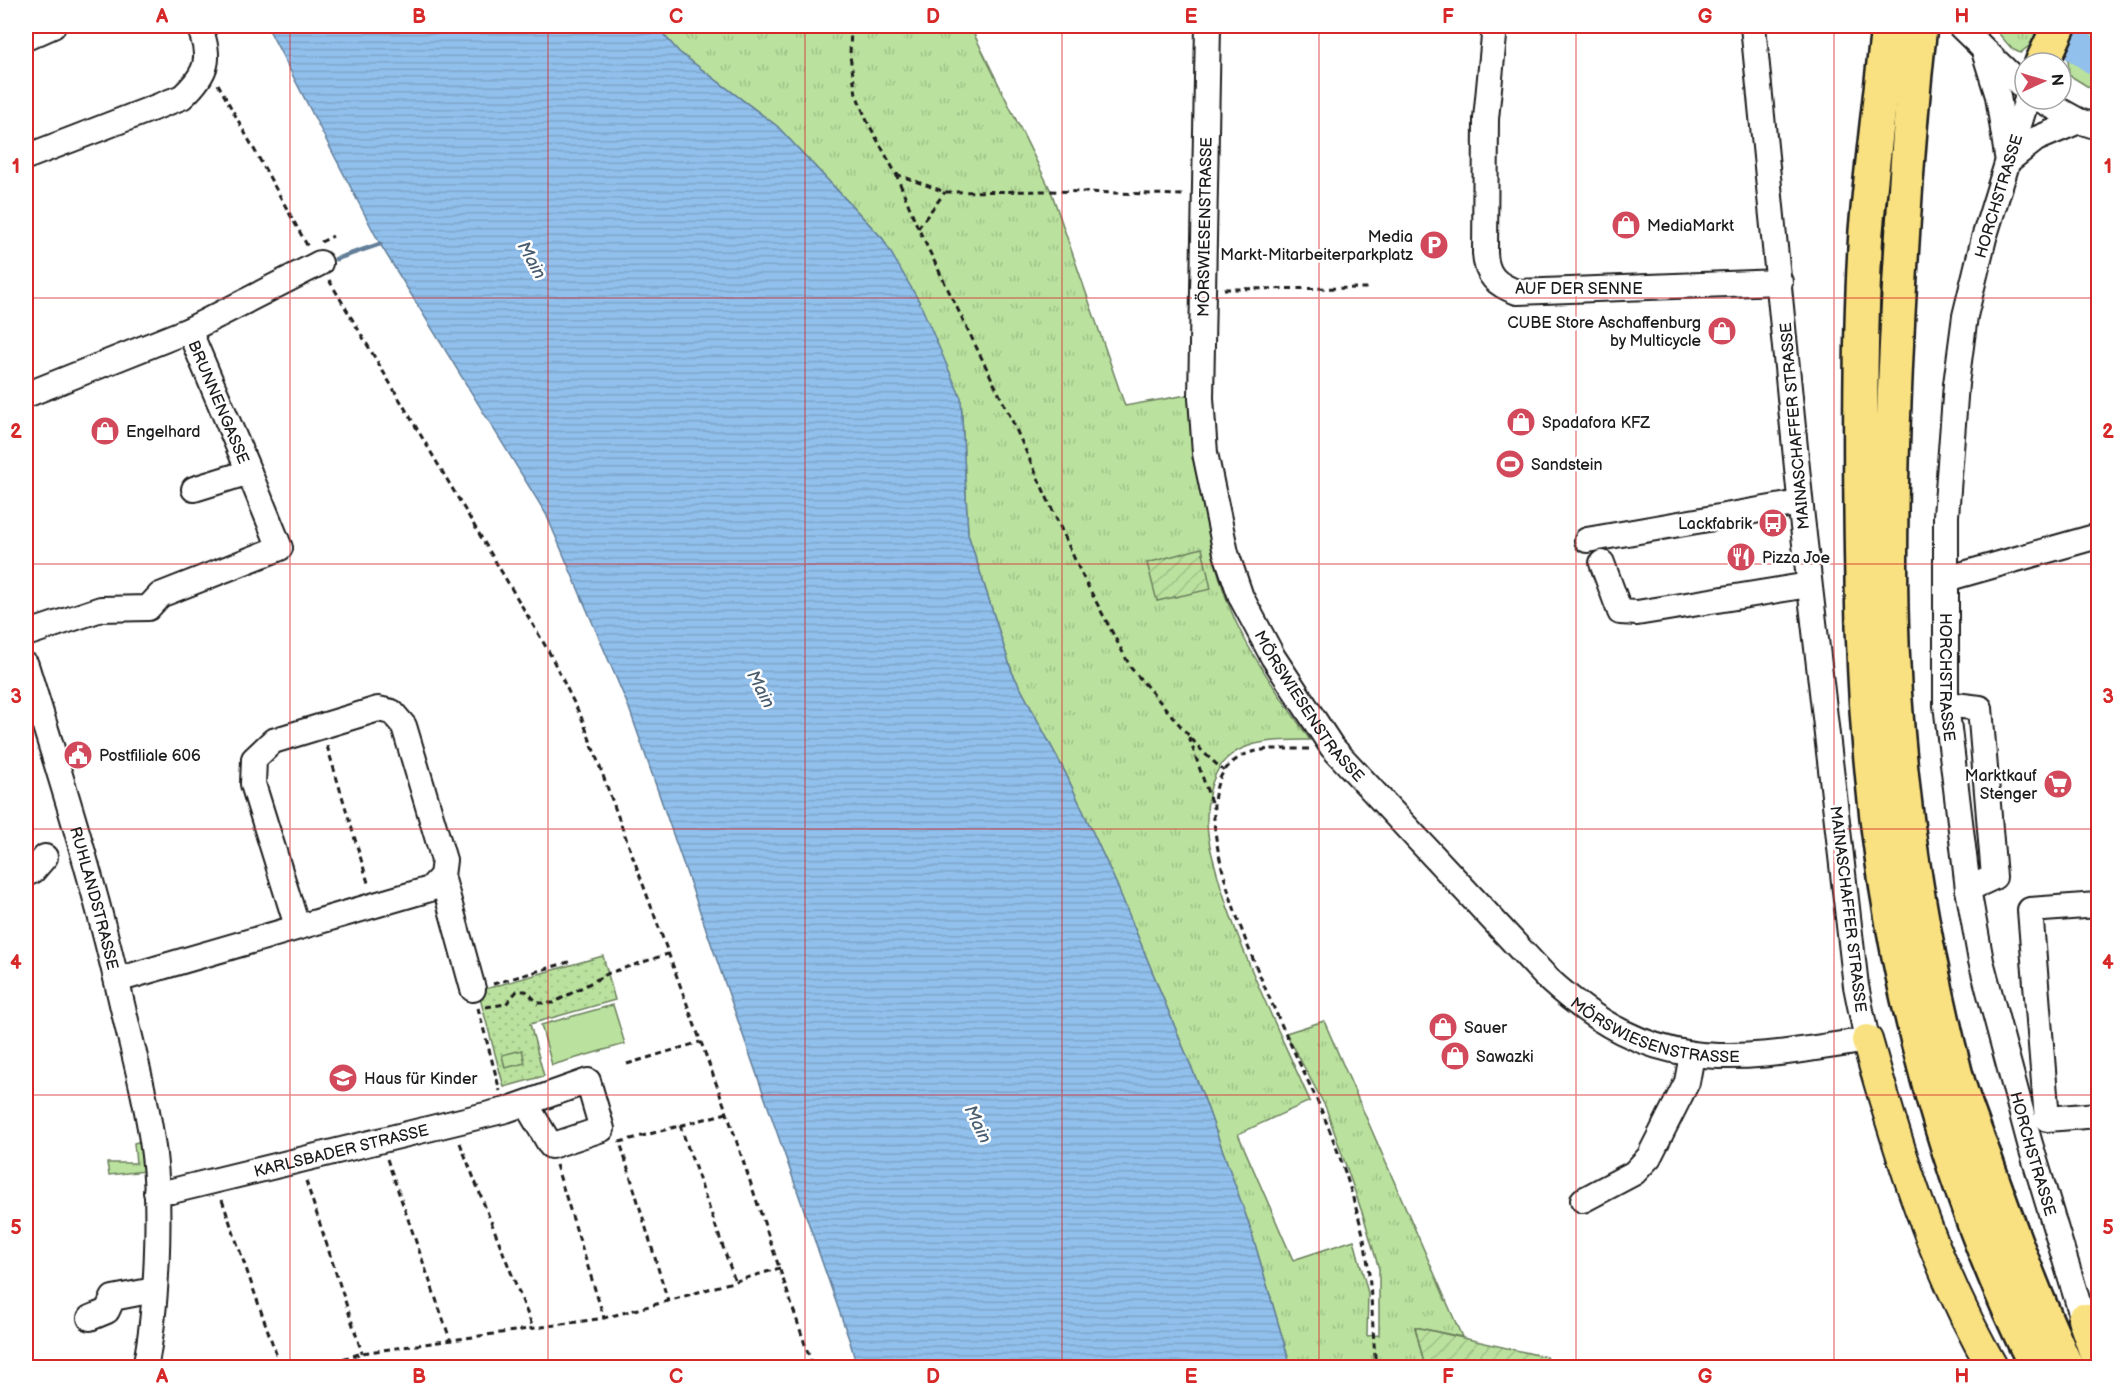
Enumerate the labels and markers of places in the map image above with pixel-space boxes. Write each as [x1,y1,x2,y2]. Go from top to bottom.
shop icon: MediaMarkt [1610,209,1642,241]
place label: MediaMarkt [1647,217,1734,236]
place label: Media Markt-Mitarbeiterparkplatz [1220,228,1413,265]
parking icon: Media Markt-Mitarbeiterparkplatz [1418,229,1450,261]
place label: CUBE Store Aschaffenburg by Multicycle [1507,314,1702,351]
shop icon: CUBE Store Aschaffenburg by Multicycle [1706,315,1738,347]
shop icon: Spadafora KFZ [1505,406,1537,438]
place label: Spadafora KFZ [1542,414,1650,433]
shop icon: Engelhard [89,415,121,447]
place label: Engelhard [126,423,200,442]
sports icon: Sandstein [1494,448,1526,480]
place label: Sandstein [1531,456,1603,475]
bus stop icon: Lackfabrik [1757,507,1789,539]
place label: Lackfabrik [1678,515,1752,534]
restaurant icon: Pizza Joe [1725,541,1757,573]
place label: Pizza Joe [1762,549,1831,568]
public building icon: Postfiliale 606 [62,739,94,771]
place label: Postfiliale 606 [99,747,201,766]
place label: Marktkauf Stenger [1965,767,2037,804]
supermarket icon: Marktkauf Stenger [2042,768,2074,800]
shop icon: Sauer [1427,1011,1459,1043]
place label: Sauer [1464,1019,1507,1038]
shop icon: Sawazki [1439,1040,1471,1072]
place label: Sawazki [1476,1048,1534,1067]
school or university icon: Haus für Kinder [327,1062,359,1094]
place label: Haus für Kinder [364,1070,477,1089]

